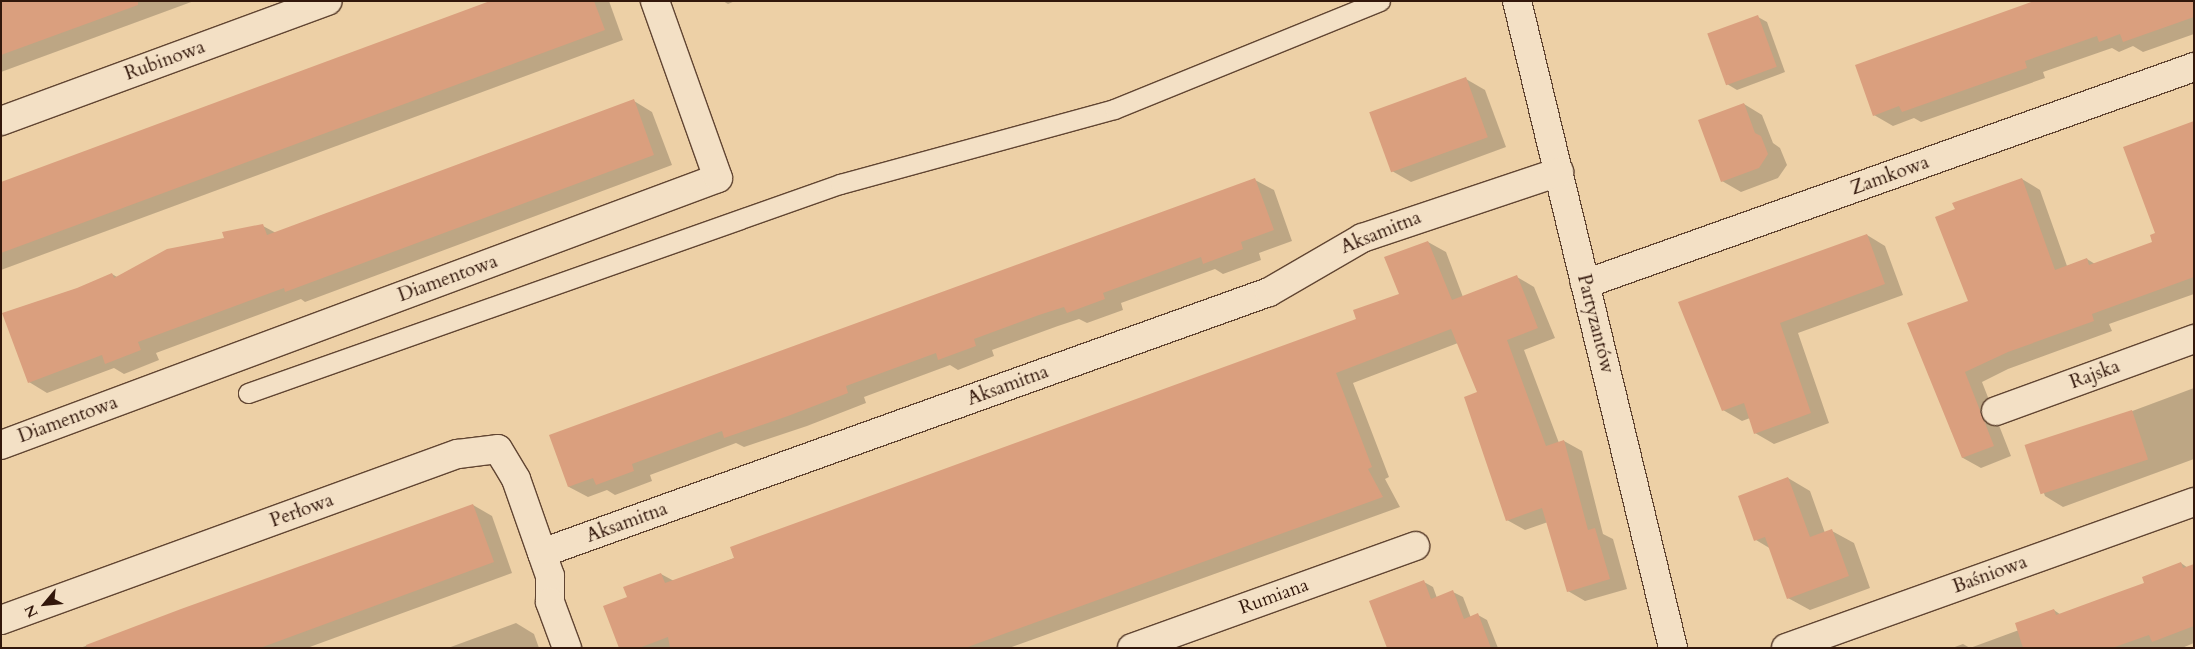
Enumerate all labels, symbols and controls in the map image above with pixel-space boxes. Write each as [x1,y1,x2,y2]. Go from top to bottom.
street label: Rubinowa [122,36,208,86]
street label: Zamkowa [1848,151,1932,201]
street label: Aksamitna [1337,207,1425,259]
street label: Diamentowa [395,250,501,308]
street label: Partyzantów [1572,272,1618,376]
street label: Rajska [2067,355,2123,395]
street label: Aksamitna [964,361,1052,411]
street label: Diamentowa [15,391,121,449]
street label: Perłowa [267,489,337,533]
street label: Aksamitna [583,498,671,548]
street label: Baśniowa [1950,551,2030,599]
street label: Rumiana [1236,574,1312,620]
north arrow [20,579,70,629]
text: N [20,601,43,621]

